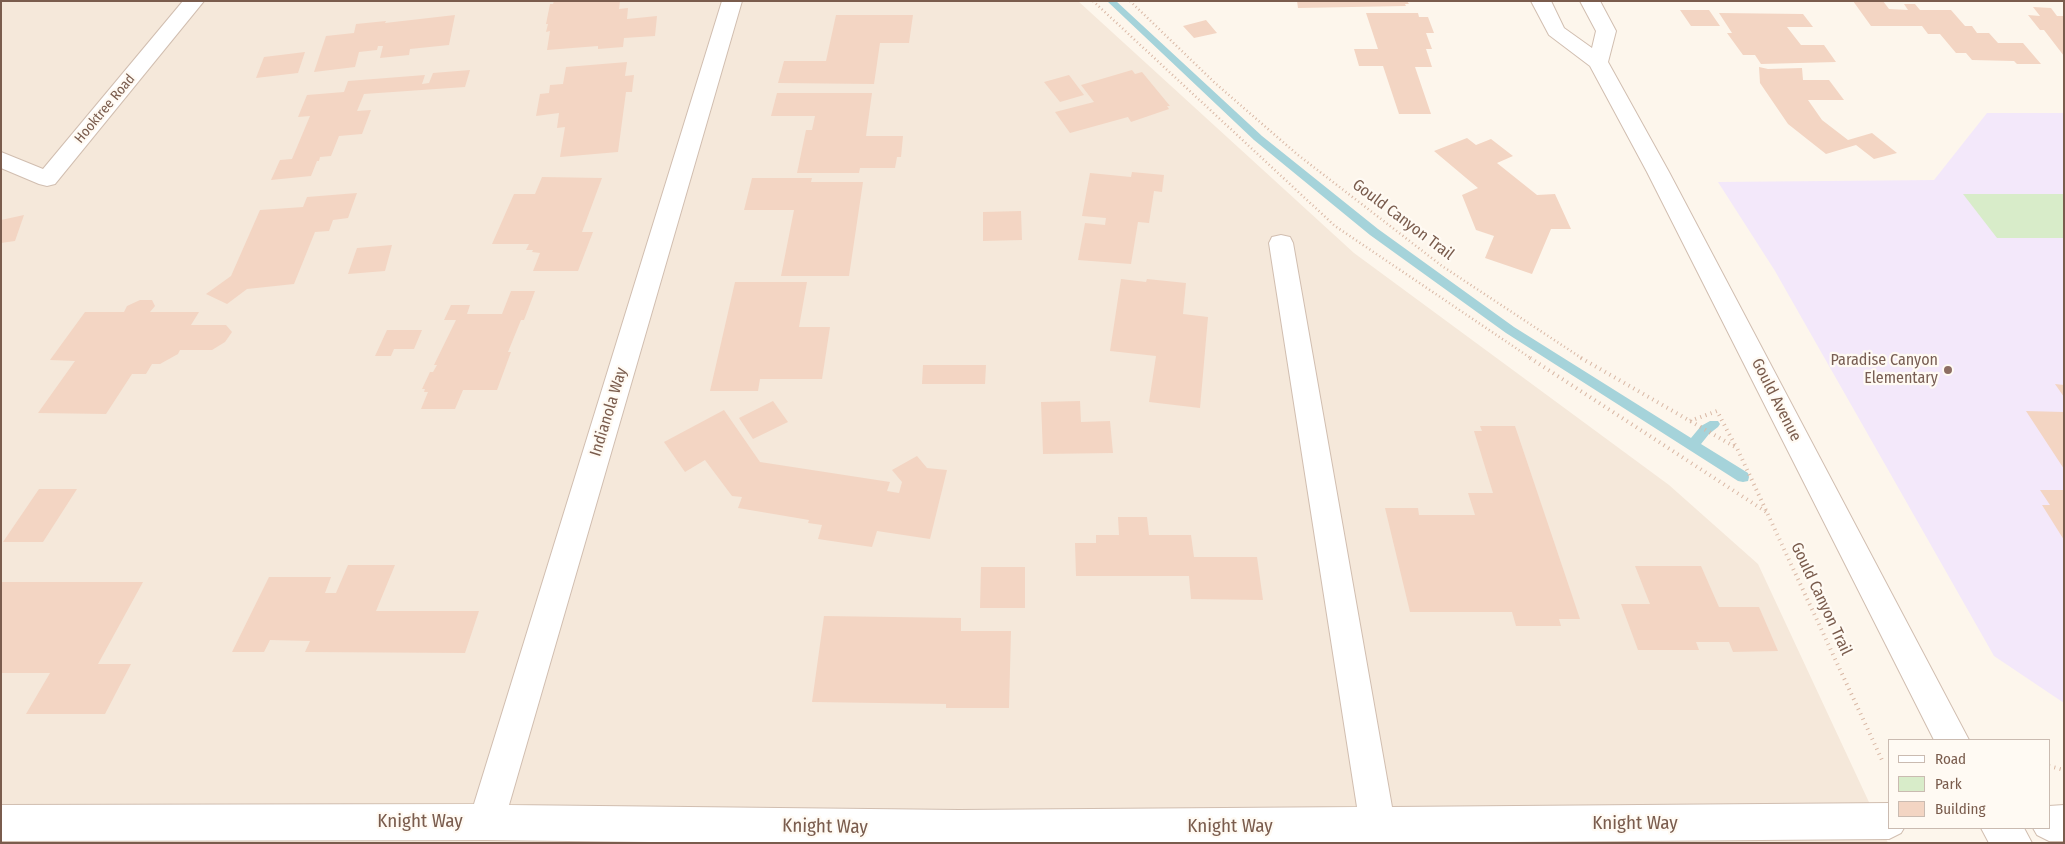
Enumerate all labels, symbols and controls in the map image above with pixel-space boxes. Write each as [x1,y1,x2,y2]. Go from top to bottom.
street label: Hooktree Road [71,71,139,147]
street label: Gould Canyon Trail [1348,176,1458,264]
place label: Paradise Canyon Elementary [1831,351,1938,389]
street label: Gould Avenue [1747,355,1805,445]
marker: Paradise Canyon Elementary [1942,364,1954,376]
street label: Indianola Way [586,365,632,459]
street label: Gould Canyon Trail [1786,539,1856,659]
legend [1888,739,2050,829]
text: Road [1935,750,1966,768]
text: Park [1935,775,1962,793]
text: Building [1935,800,1986,818]
street label: Knight Way [377,811,463,833]
street label: Knight Way [1592,813,1678,835]
street label: Knight Way [782,815,868,839]
street label: Knight Way [1187,816,1273,838]

